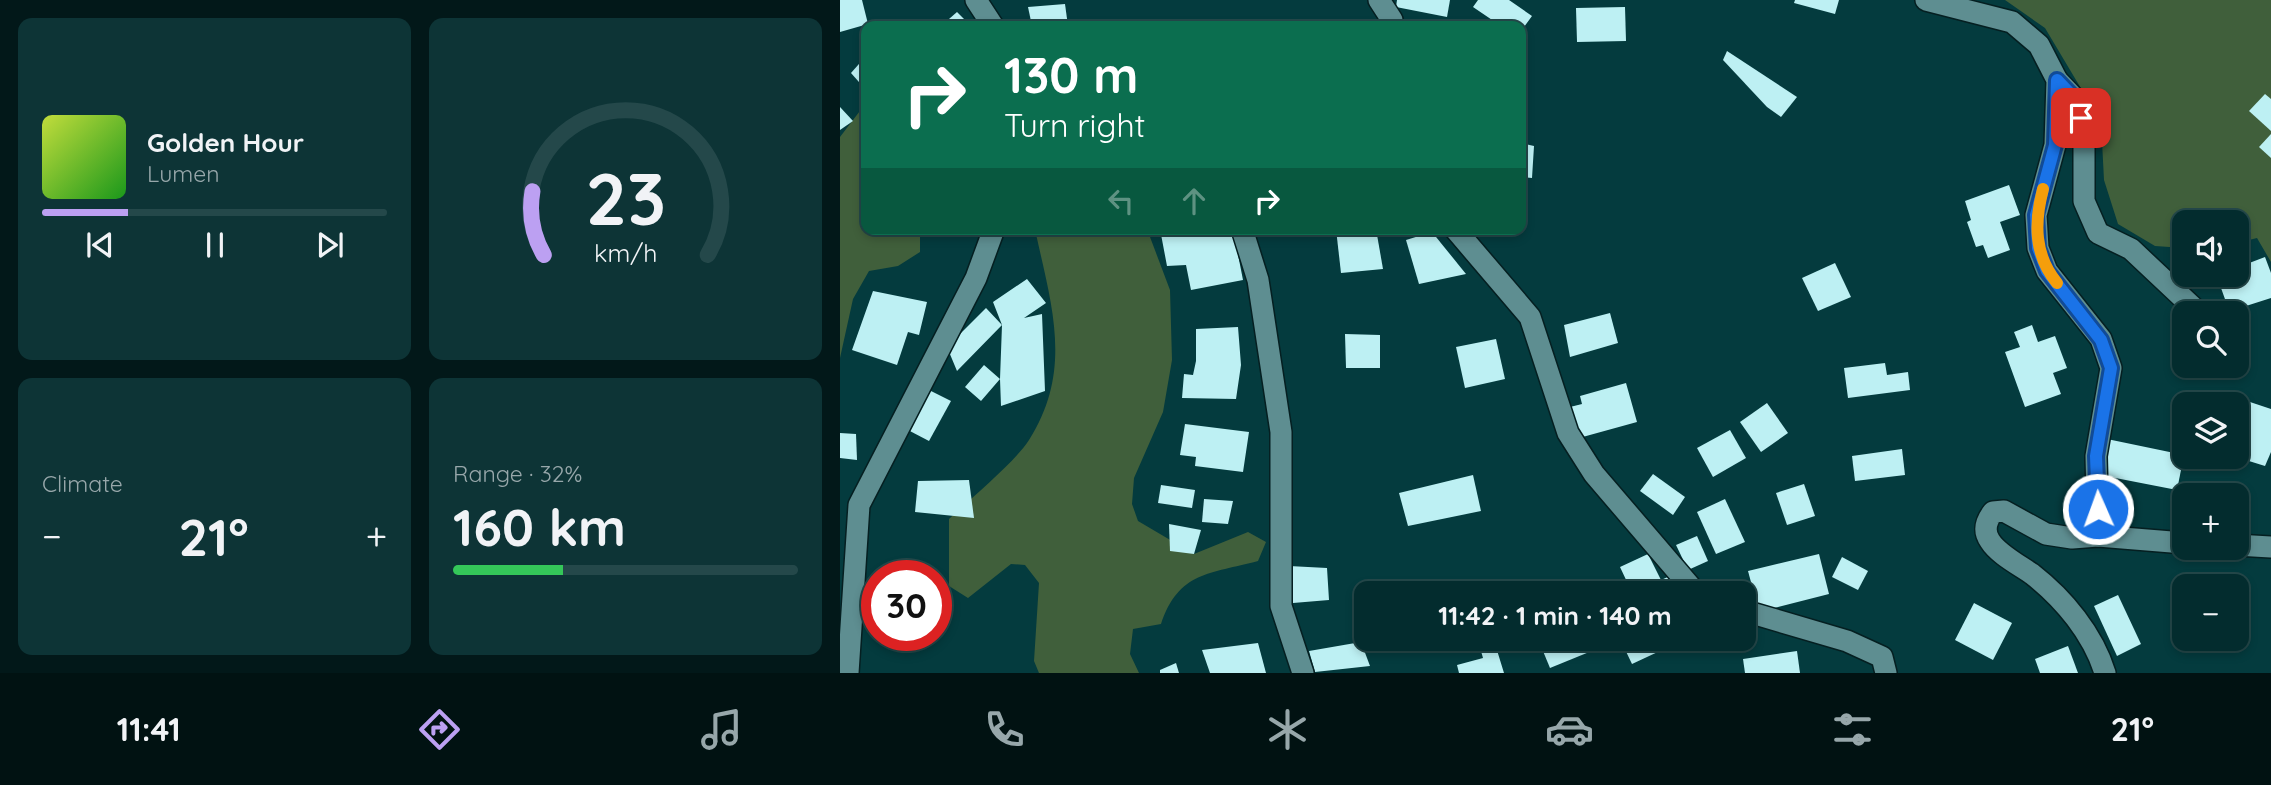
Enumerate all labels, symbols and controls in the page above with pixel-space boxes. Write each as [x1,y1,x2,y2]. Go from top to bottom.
text: 130 m [1004,44,1138,105]
icon: right [889,49,980,140]
pin [2051,88,2111,148]
icon: arrive [2062,99,2100,137]
text: Turn right [1004,105,1145,145]
text: Golden Hour [147,126,304,159]
text: 23 [585,153,666,244]
text: Lumen [147,159,220,188]
icon: left [1102,182,1140,220]
icon: ahead [1175,182,1213,220]
icon: right [1248,182,1286,220]
map controls [2172,210,2249,651]
button: sound [2172,210,2249,287]
icon: previous [81,226,119,264]
icon: pause [196,226,234,264]
icon: next [311,226,349,264]
text: km/h [594,237,657,268]
button: search [2172,301,2249,378]
button: layers [2172,392,2249,469]
text: Range · 32% [453,459,582,488]
text: Climate [42,469,123,498]
position arrow [2061,472,2135,546]
button: + [2172,483,2249,560]
text: 160 km [453,494,626,559]
text: 21° [179,504,249,569]
text: − [42,512,62,560]
text: + [366,512,387,560]
speed limit sign: 30 [861,560,952,651]
button: − [2172,574,2249,651]
text: 11:42 · 1 min · 140 m [1438,599,1672,632]
icon: directions [415,705,464,754]
icon: music [697,705,746,754]
icon: phone [980,705,1029,754]
icon: climate [1263,705,1312,754]
icon: car [1545,705,1594,754]
icon: filters [1828,705,1877,754]
text: 11:41 [117,709,181,749]
text: 21° [2111,709,2154,749]

